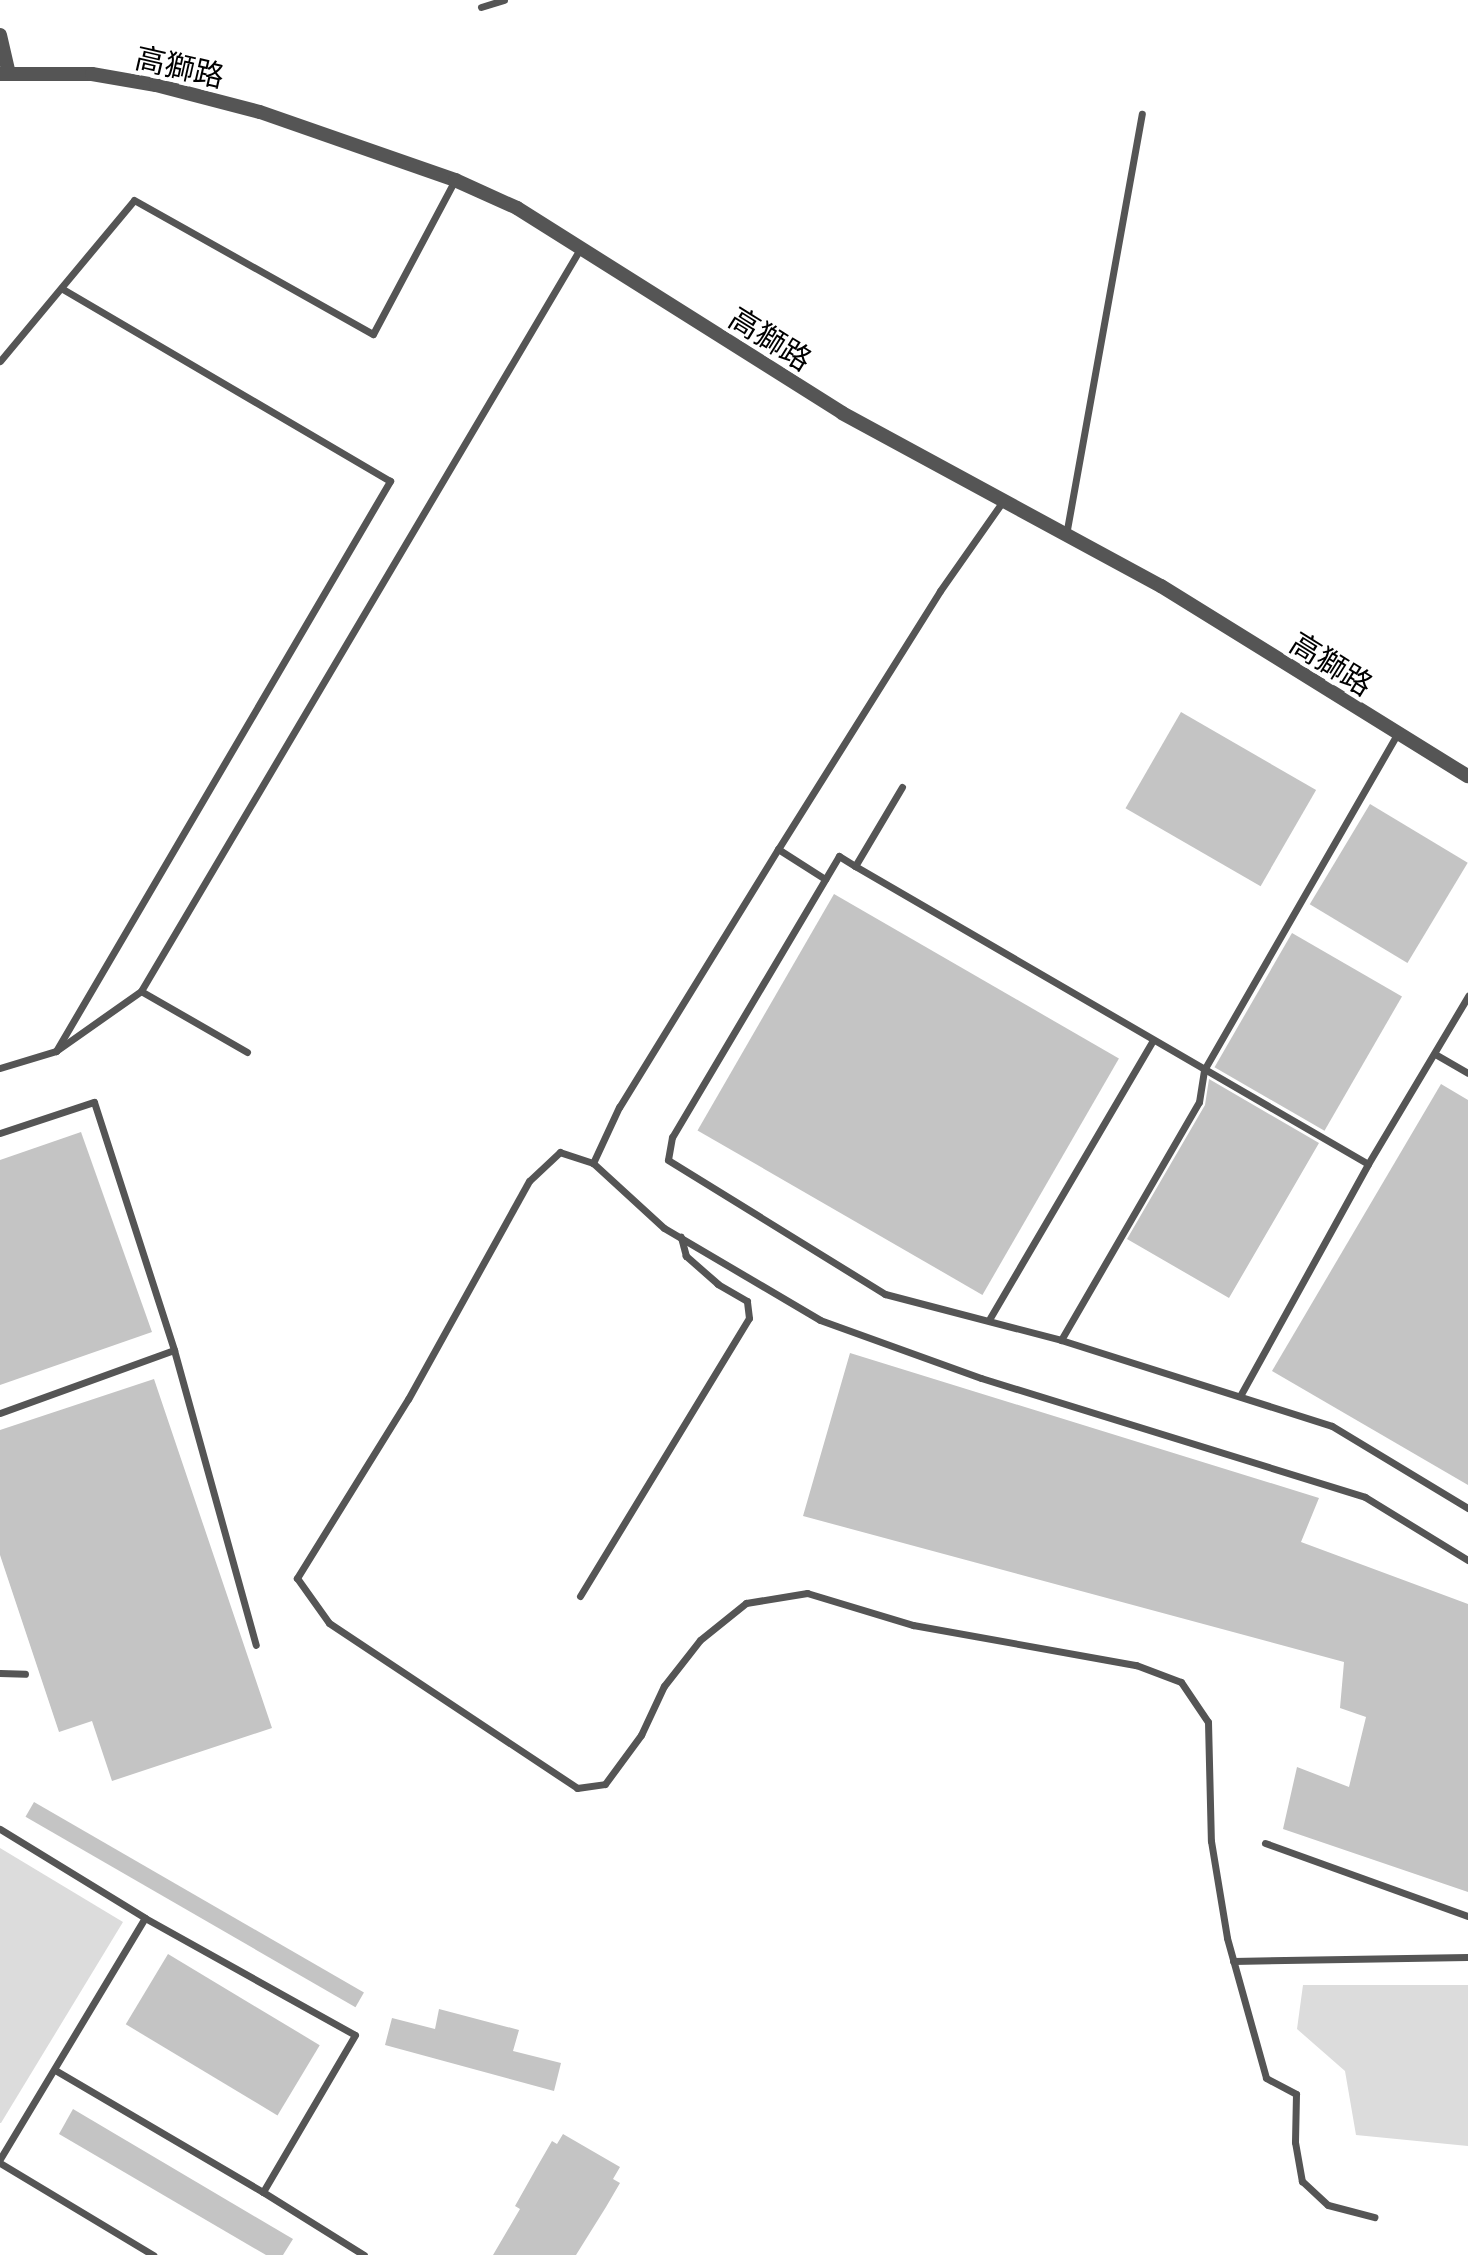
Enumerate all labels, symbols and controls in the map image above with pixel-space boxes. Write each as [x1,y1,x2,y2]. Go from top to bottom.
street label: 高獅路 [132,38,228,94]
street label: 高獅路 [723,299,819,377]
street label: 高獅路 [1284,624,1380,702]

